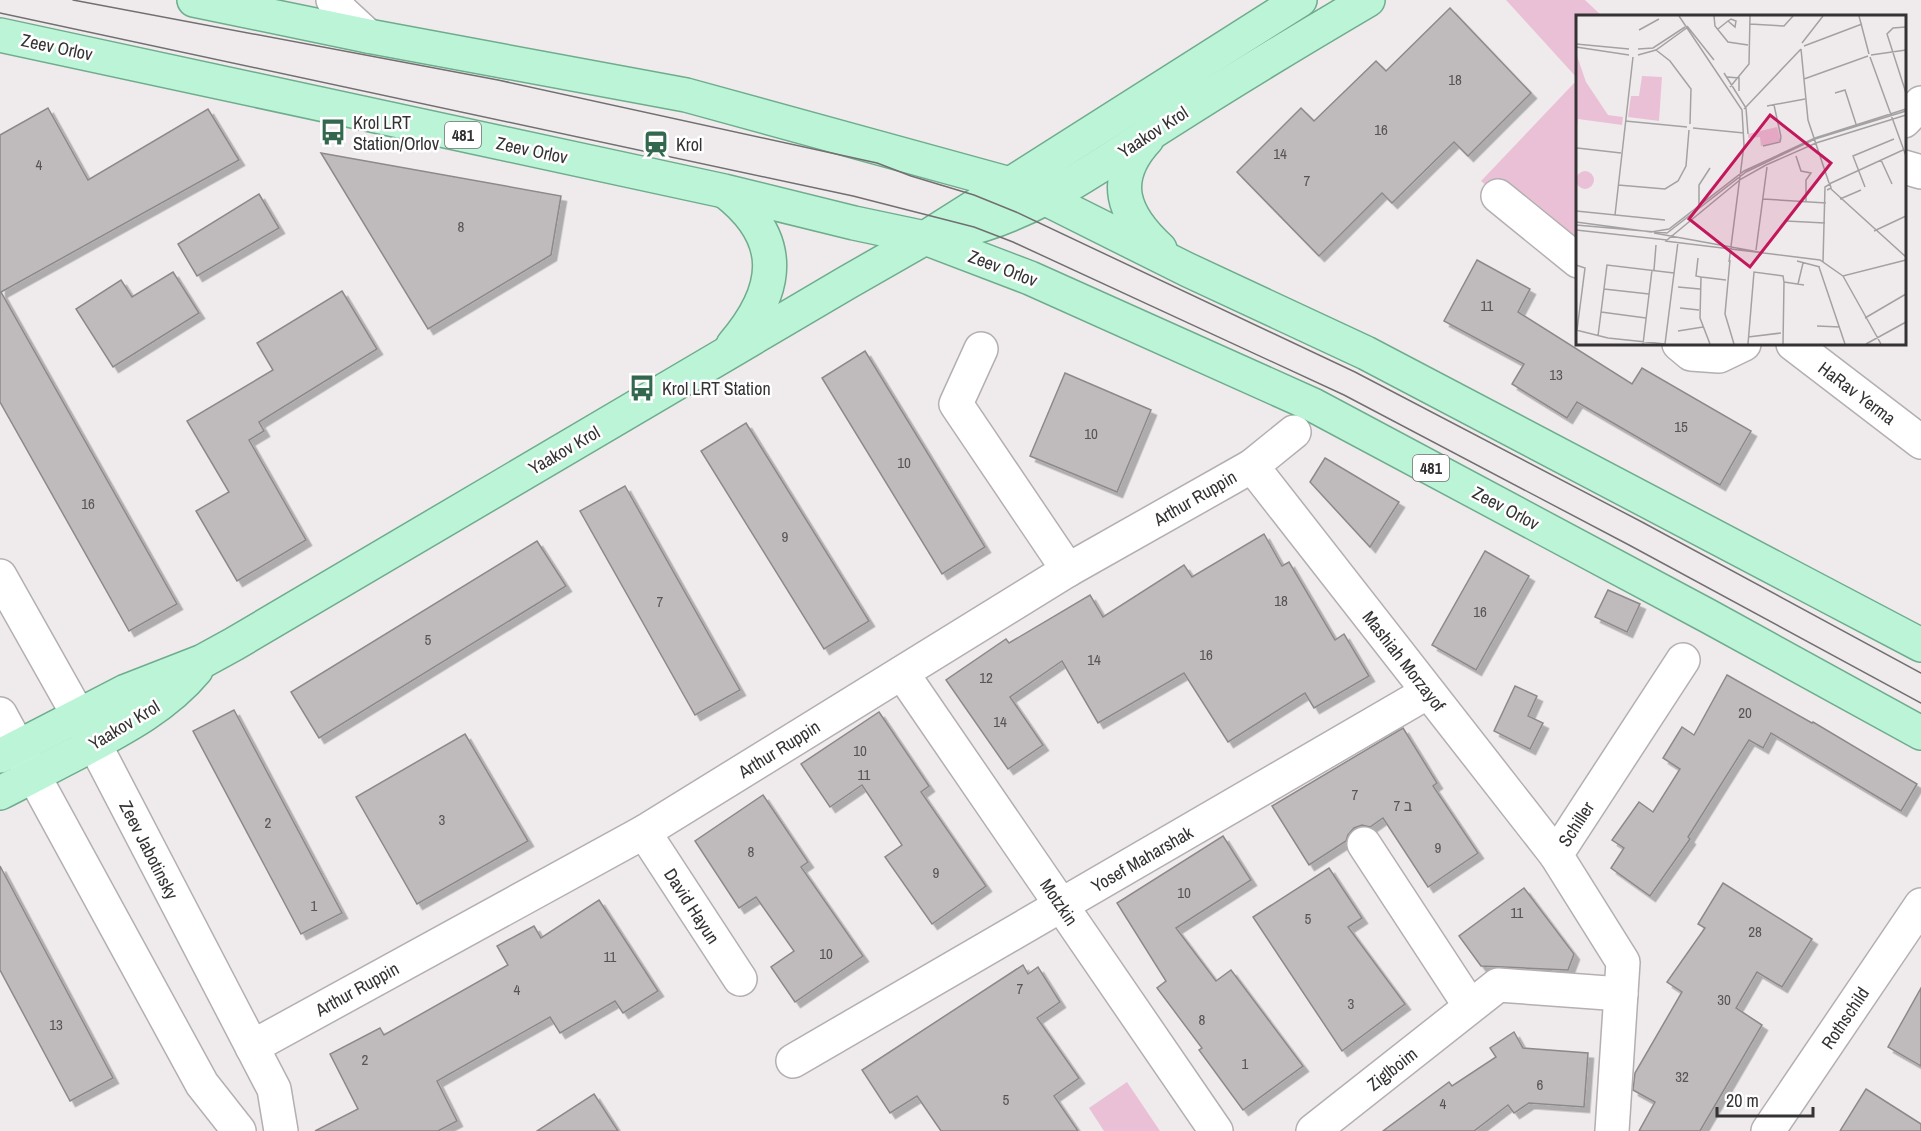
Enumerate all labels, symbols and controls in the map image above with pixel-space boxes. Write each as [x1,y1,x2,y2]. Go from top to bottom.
inset map [1576,15,1906,345]
street label: Zeev Orlov [19,27,96,67]
house number: 18 [1448,69,1462,90]
street label: Yaakov Krol [1113,100,1193,164]
place label: Krol LRT Station/Orlov [353,110,440,156]
bus stop icon: Krol LRT Station/Orlov [318,117,348,147]
house number: 16 [1374,119,1388,140]
road number: 481 [445,122,481,148]
station icon: Krol [641,129,671,159]
street label: Zeev Orlov [494,130,571,170]
place label: Krol [676,132,702,157]
house number: 14 [1273,143,1287,164]
house number: 4 [36,154,43,175]
house number: 7 [1304,170,1311,191]
house number: 8 [458,216,465,237]
street label: Zeev Orlov [965,243,1042,293]
house number: 11 [1481,295,1494,316]
street label: HaRav Yerma [1813,356,1901,430]
house number: 13 [1549,364,1563,385]
bus stop icon: Krol LRT Station [627,373,657,403]
place label: Krol LRT Station [662,376,771,401]
house number: 15 [1674,416,1688,437]
street label: Yaakov Krol [524,420,604,480]
house number: 10 [1084,423,1098,444]
house number: 10 [897,452,911,473]
road number: 481 [1413,455,1449,481]
street label: Arthur Ruppin [1148,464,1241,532]
street label: Zeev Orlov [1468,480,1544,536]
house number: 16 [81,493,95,514]
house number: 9 [782,526,789,547]
house number: 18 [1274,590,1288,611]
house number: 7 [657,591,664,612]
house number: 16 [1473,601,1487,622]
street label: Mashiah Morzayof [1357,605,1452,717]
house number: 5 [425,629,432,650]
house number: 16 [1199,644,1213,665]
house number: 14 [1087,649,1101,670]
house number: 12 [979,667,993,688]
street label: Yaakov Krol [84,694,164,756]
house number: 20 [1738,702,1752,723]
house number: 14 [993,711,1007,732]
street label: Arthur Ruppin [733,714,825,784]
house number: 10 [853,740,867,761]
house number: 11 [858,764,871,785]
house number: 7 [1352,784,1359,805]
house number: 7 ב [1394,795,1413,816]
street label: Zeev Jabotinsky [113,796,185,904]
street label: Schiller [1552,796,1600,851]
house number: 3 [439,809,446,830]
house number: 2 [265,812,272,833]
street label: Yosef Maharshak [1087,819,1198,898]
house number: 9 [1435,837,1442,858]
house number: 8 [748,841,755,862]
house number: 9 [933,862,940,883]
street label: David Hayun [658,863,726,949]
street label: Motzkin [1034,874,1084,930]
house number: 10 [1177,882,1191,903]
house number: 1 [311,895,318,916]
house number: 11 [1511,902,1524,923]
house number: 5 [1305,908,1312,929]
house number: 28 [1748,921,1762,942]
house number: 10 [819,943,833,964]
house number: 11 [604,946,617,967]
street label: Arthur Ruppin [310,956,403,1023]
house number: 7 [1017,978,1024,999]
house number: 4 [514,979,521,1000]
street label: Rothschild [1815,982,1875,1054]
house number: 30 [1717,989,1731,1010]
house number: 3 [1348,993,1355,1014]
house number: 8 [1199,1009,1206,1030]
house number: 13 [49,1014,63,1035]
street label: Ziglboim [1362,1041,1422,1097]
house number: 2 [362,1049,369,1070]
house number: 1 [1242,1053,1249,1074]
house number: 32 [1675,1066,1689,1087]
house number: 6 [1537,1074,1544,1095]
scale bar [1717,1080,1813,1118]
text: 20 m [1726,1088,1759,1113]
house number: 5 [1003,1089,1010,1110]
house number: 4 [1440,1093,1447,1114]

